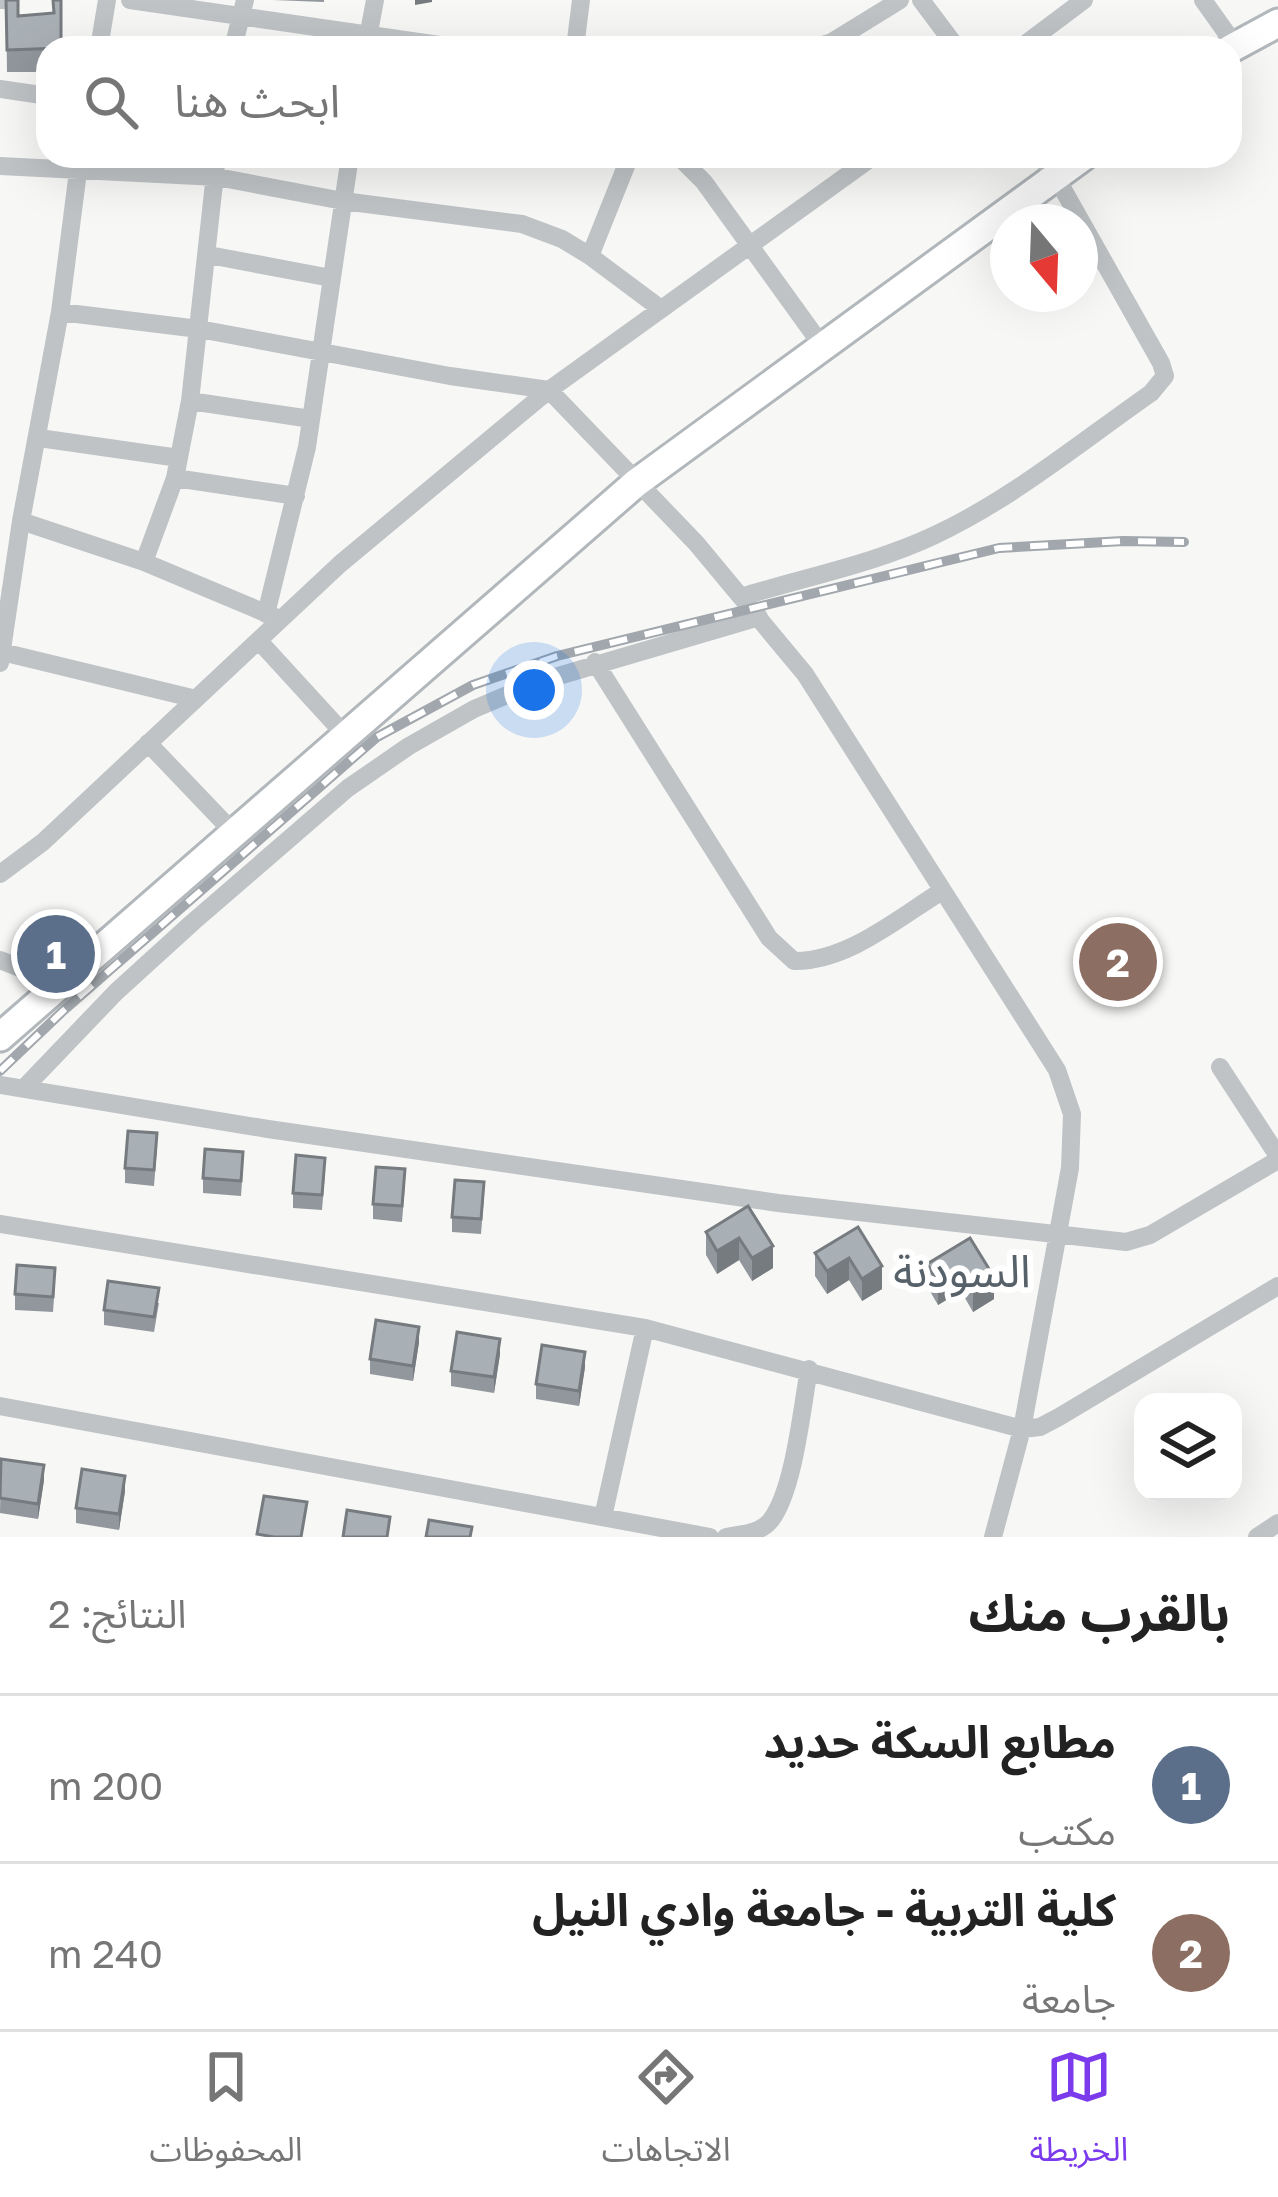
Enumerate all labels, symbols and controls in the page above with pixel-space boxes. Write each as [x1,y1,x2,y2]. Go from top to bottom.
search box [36,36,1242,168]
icon: search [78,69,144,135]
text: ابحث هنا [174,73,340,127]
north arrow [990,204,1098,312]
your location [504,660,564,720]
pin: 1 [17,909,95,999]
pin: 2 [1079,917,1157,1007]
district label: السودنة [893,1243,1031,1298]
map controls [1134,1393,1242,1501]
button: layers [1134,1393,1242,1501]
text: بالقرب منك [969,1581,1230,1642]
text: النتائج: 2 [48,1590,187,1637]
text: مطابع السكة حديد [764,1714,1116,1768]
text: 200 m [48,1762,163,1809]
text: 1 [1181,1762,1201,1809]
text: مكتب [1019,1807,1116,1854]
text: كلية التربية - جامعة وادي النيل [532,1882,1116,1936]
text: 240 m [48,1930,163,1977]
text: 2 [1179,1930,1203,1977]
text: جامعة [1022,1975,1116,2022]
tab: المحفوظات [150,2044,303,2185]
tab: الاتجاهات [602,2044,731,2185]
tab: الخريطة [1030,2044,1128,2185]

